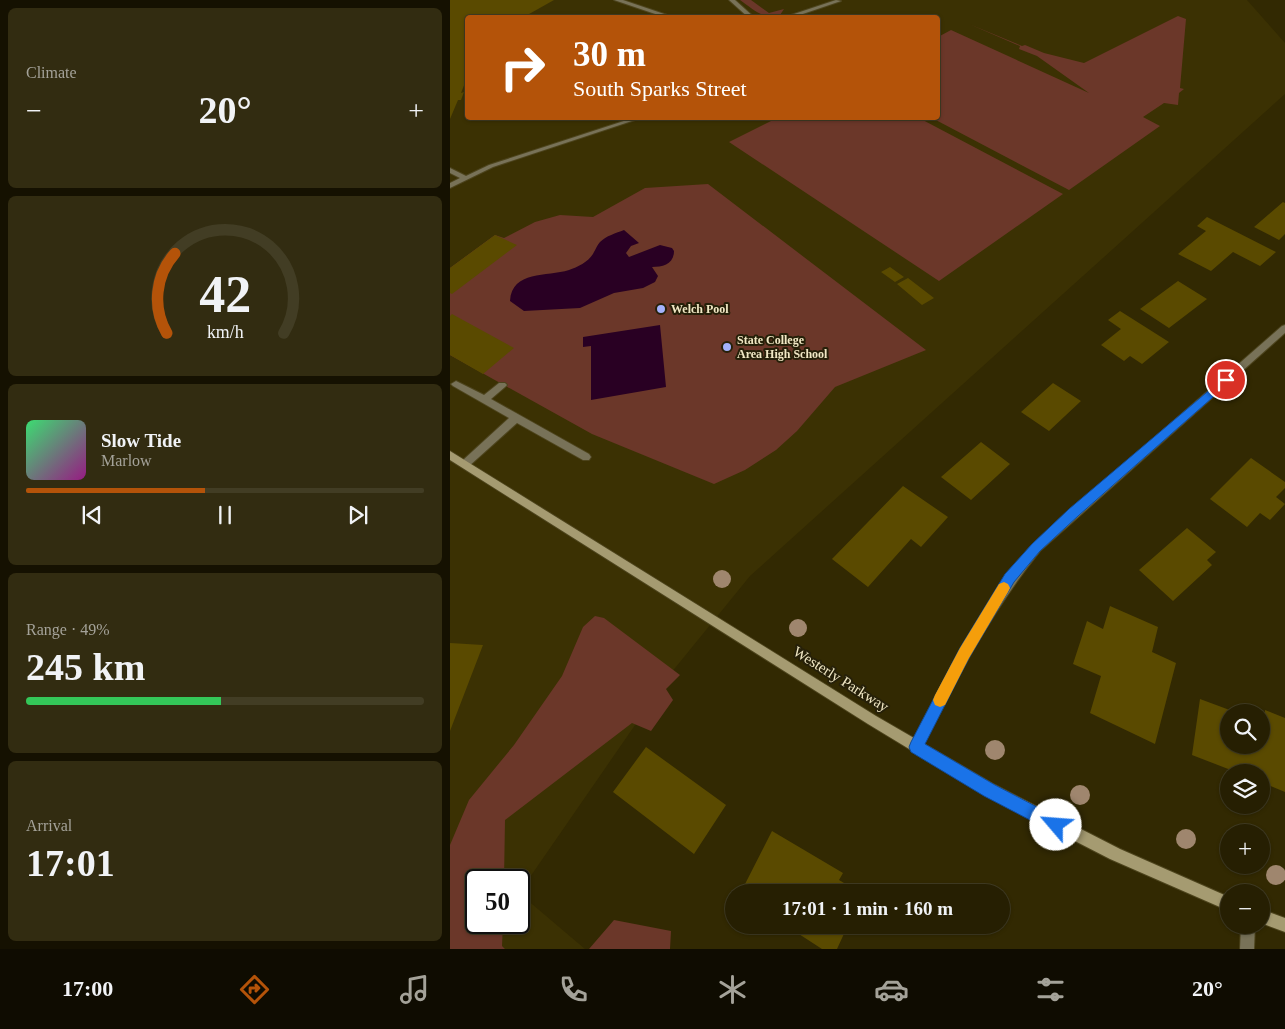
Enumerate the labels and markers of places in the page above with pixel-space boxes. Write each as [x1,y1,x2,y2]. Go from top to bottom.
place label: Welch Pool [671,302,729,316]
marker: Welch Pool [655,303,667,315]
place label: State College Area High School [737,333,828,361]
marker: State College Area High School [721,341,733,353]
pin [1205,359,1247,401]

